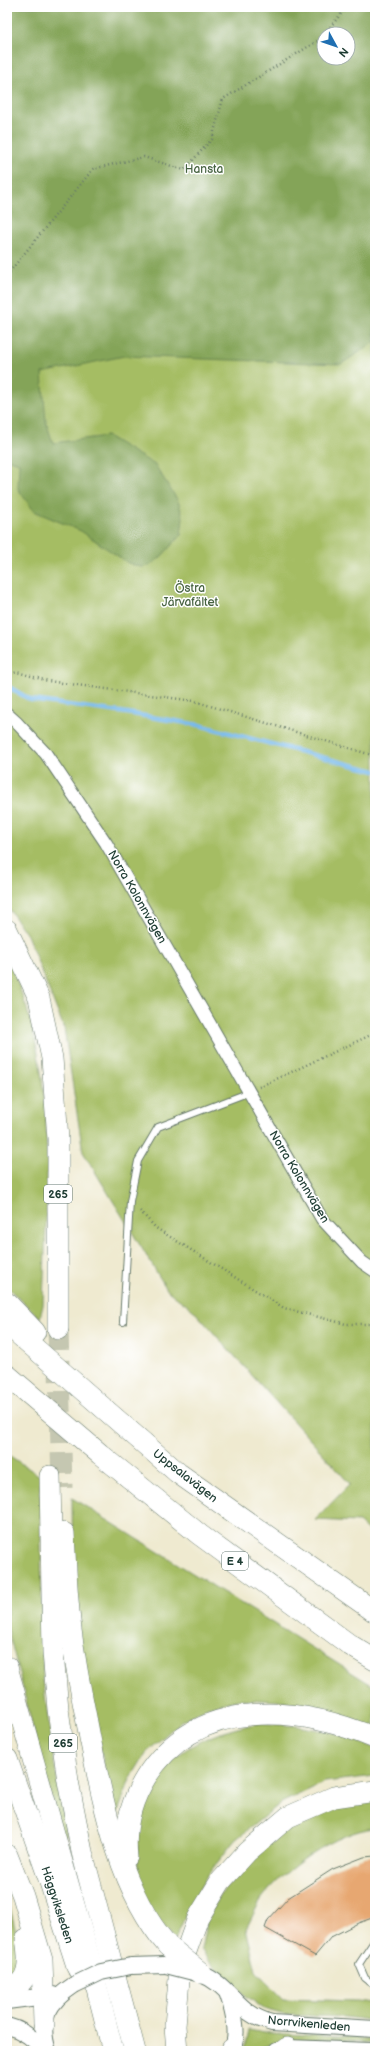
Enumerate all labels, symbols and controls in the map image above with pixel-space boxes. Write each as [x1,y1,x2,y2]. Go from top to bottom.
north arrow [316,26,356,66]
text: N [336,45,351,59]
park label: Hansta [185,162,223,177]
park label: Östra Järvafältet [162,580,219,610]
street label: Norra Kolonnvägen [104,848,170,946]
street label: Norra Kolonnvägen [266,1128,333,1226]
road number: 265 [44,1185,72,1203]
street label: Uppsalavägen [150,1446,221,1506]
road number: E 4 [222,1552,248,1570]
road number: 265 [49,1734,77,1752]
street label: Häggviksleden [37,1864,77,1946]
street label: Norrvikenleden [267,2013,351,2035]

